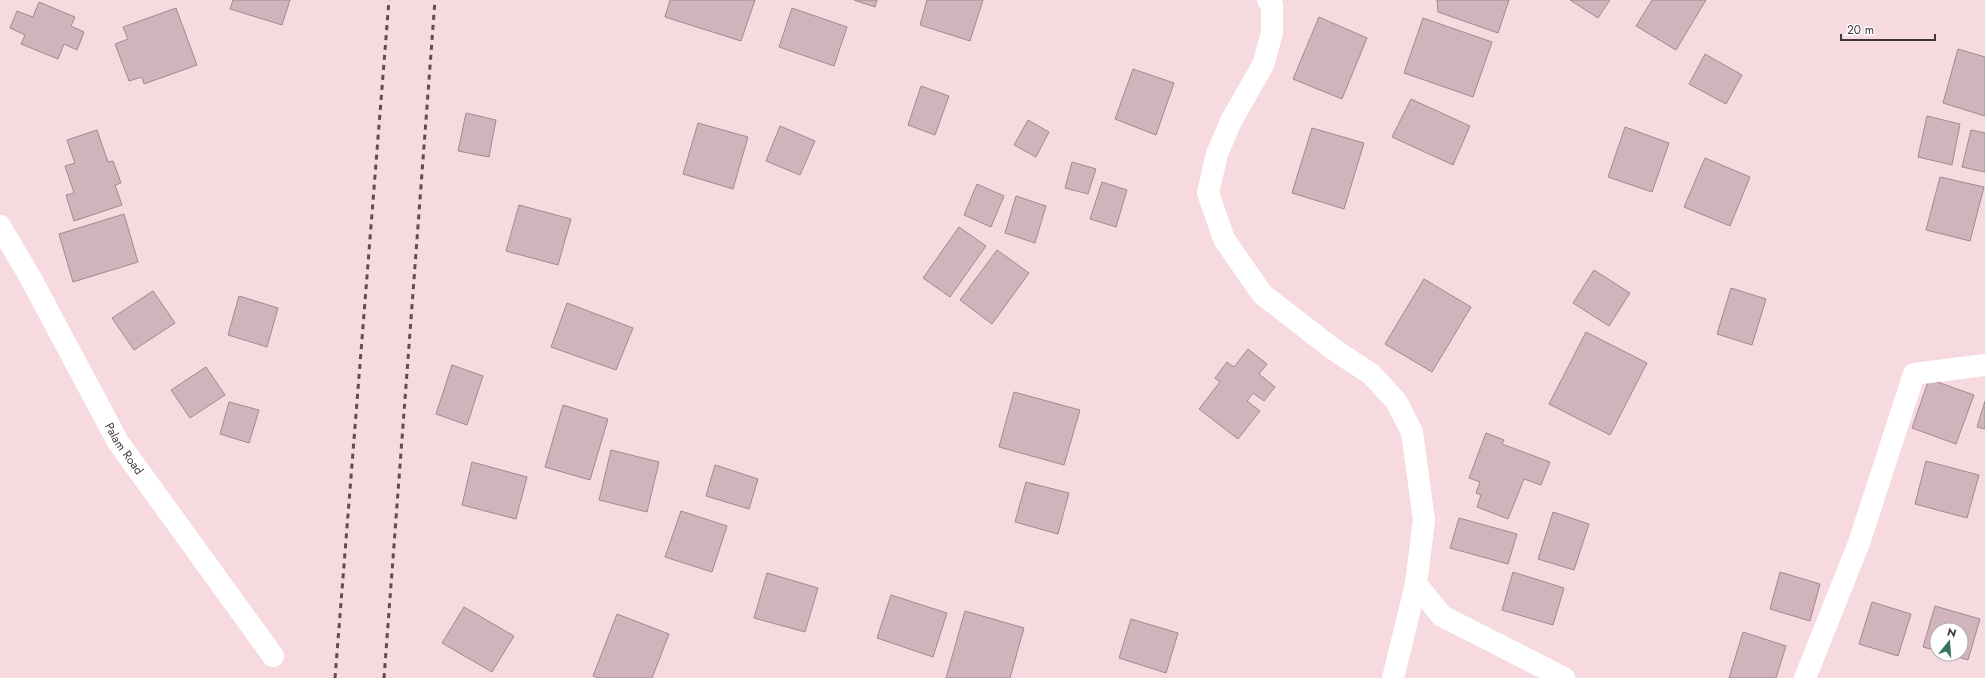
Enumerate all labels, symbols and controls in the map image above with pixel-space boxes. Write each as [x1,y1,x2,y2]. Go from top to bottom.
scale bar [1841,16,1935,42]
text: 20 m [1847,21,1874,39]
street label: Palam Road [100,419,148,479]
north arrow [1929,622,1969,662]
text: N [1945,624,1958,641]

